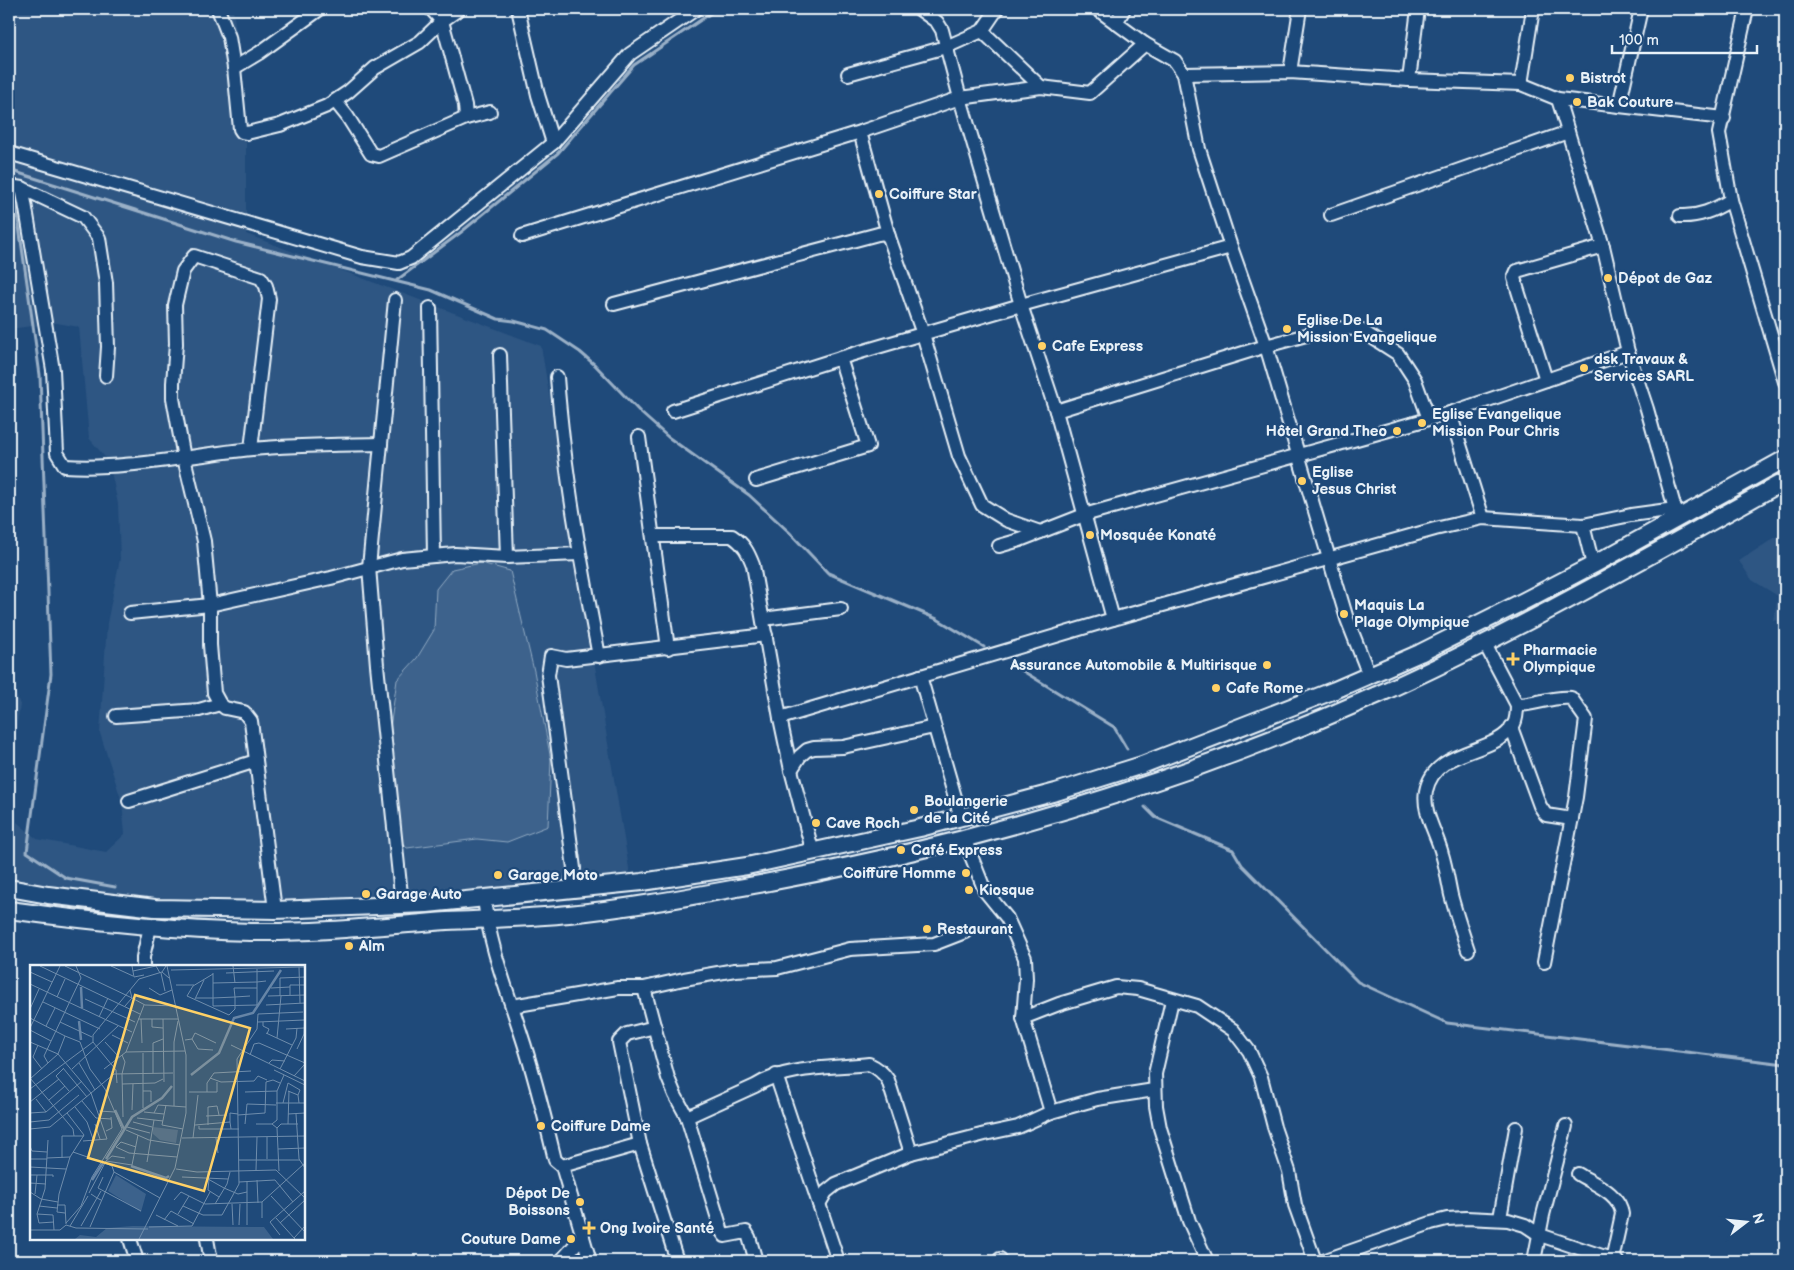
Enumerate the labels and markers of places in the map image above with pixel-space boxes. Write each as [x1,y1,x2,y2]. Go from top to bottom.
place label: Bistrot [1580,69,1626,88]
marker: Bistrot [1564,72,1576,84]
place label: Bak Couture [1587,93,1674,112]
marker: Bak Couture [1571,96,1583,108]
place label: Coiffure Star [889,185,978,204]
marker: Coiffure Star [873,188,885,200]
place label: Dépot de Gaz [1618,269,1713,288]
marker: Dépot de Gaz [1602,272,1614,284]
place label: Eglise De La Mission Evangelique [1297,311,1437,347]
marker: Eglise De La Mission Evangelique [1281,323,1293,335]
place label: Cafe Express [1052,337,1143,356]
marker: Cafe Express [1036,340,1048,352]
place label: dsk Travaux & Services SARL [1594,350,1694,386]
marker: dsk Travaux & Services SARL [1578,362,1590,374]
place label: Eglise Evangelique Mission Pour Chris [1432,405,1562,441]
marker: Eglise Evangelique Mission Pour Chris [1416,417,1428,429]
place label: Hôtel Grand Theo [1266,422,1387,441]
marker: Hôtel Grand Theo [1391,425,1403,437]
place label: Eglise Jesus Christ [1312,463,1396,499]
marker: Eglise Jesus Christ [1296,475,1308,487]
place label: Mosquée Konaté [1100,526,1216,545]
marker: Mosquée Konaté [1084,529,1096,541]
place label: Maquis La Plage Olympique [1354,596,1470,632]
marker: Maquis La Plage Olympique [1338,608,1350,620]
place label: Pharmacie Olympique [1523,641,1597,677]
marker: Pharmacie Olympique [1507,653,1519,665]
place label: Assurance Automobile & Multirisque [1009,656,1257,675]
marker: Assurance Automobile & Multirisque [1261,659,1273,671]
place label: Cafe Rome [1226,679,1304,698]
marker: Cafe Rome [1210,682,1222,694]
place label: Boulangerie de la Cité [924,792,1008,828]
marker: Boulangerie de la Cité [908,804,920,816]
place label: Cave Roch [826,814,900,833]
marker: Cave Roch [810,817,822,829]
place label: Café Express [911,841,1002,860]
marker: Café Express [895,844,907,856]
place label: Coiffure Homme [843,864,956,883]
place label: Garage Moto [508,866,598,885]
marker: Coiffure Homme [960,867,972,879]
marker: Garage Moto [492,869,504,881]
place label: Kiosque [979,881,1035,900]
marker: Kiosque [963,884,975,896]
place label: Garage Auto [376,885,462,904]
marker: Garage Auto [360,888,372,900]
place label: Restaurant [937,920,1013,939]
marker: Restaurant [921,923,933,935]
place label: Alm [358,937,385,956]
marker: Alm [343,940,355,952]
place label: Coiffure Dame [551,1117,651,1136]
marker: Coiffure Dame [535,1120,547,1132]
place label: Dépot De Boissons [505,1184,570,1220]
marker: Dépot De Boissons [574,1196,586,1208]
place label: Ong Ivoire Santé [600,1219,714,1238]
marker: Ong Ivoire Santé [582,1221,596,1235]
place label: Couture Dame [461,1230,561,1249]
marker: Couture Dame [565,1233,577,1245]

